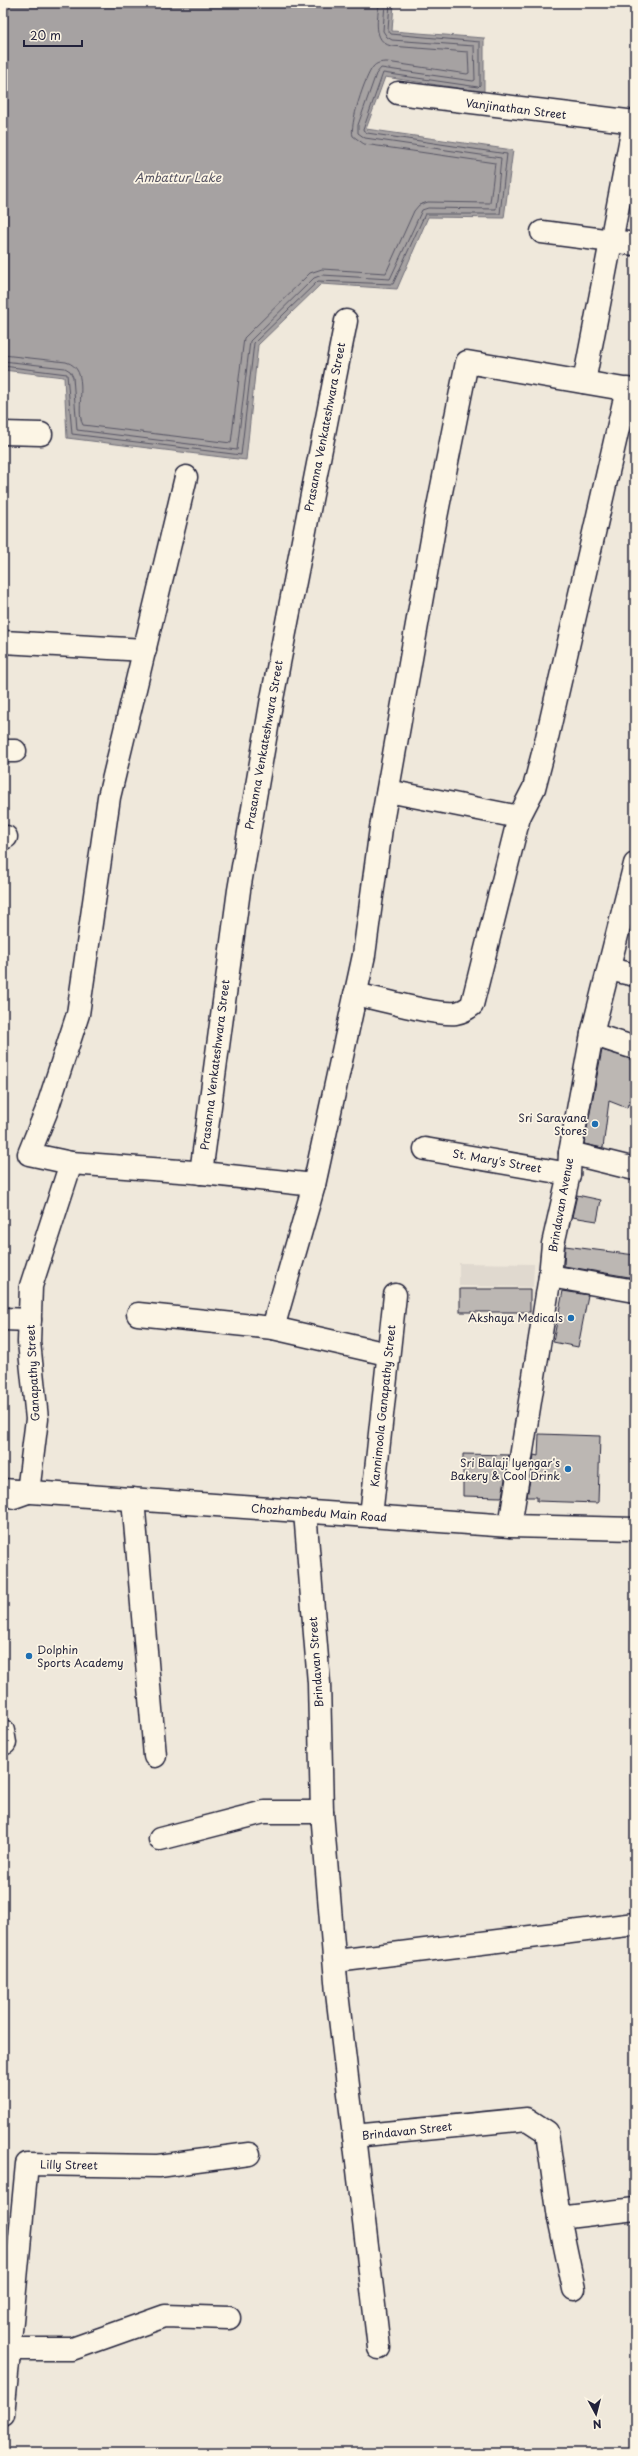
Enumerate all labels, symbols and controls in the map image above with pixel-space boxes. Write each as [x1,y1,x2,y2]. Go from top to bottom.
scale bar [24,22,82,48]
text: 20 m [30,26,61,44]
street label: Vanjinathan Street [465,94,568,123]
water label: Ambattur Lake [135,168,222,186]
street label: Prasanna Venkateshwara Street [300,340,349,513]
street label: Prasanna Venkateshwara Street [240,658,287,831]
street label: Prasanna Venkateshwara Street [196,978,233,1151]
place label: Sri Saravana Stores [518,1109,587,1139]
marker: Sri Saravana Stores [590,1119,600,1129]
street label: St. Mary's Street [451,1144,543,1177]
street label: Brindavan Avenue [544,1156,577,1254]
place label: Akshaya Medicals [468,1309,563,1326]
marker: Akshaya Medicals [566,1313,576,1323]
street label: Kannimoola Ganapathy Street [366,1323,400,1488]
street label: Ganapathy Street [21,1324,44,1422]
place label: Sri Balaji Iyengar's Bakery & Cool Drink [450,1454,560,1484]
marker: Sri Balaji Iyengar's Bakery & Cool Drink [563,1464,573,1474]
street label: Chozhambedu Main Road [251,1499,388,1526]
street label: Brindavan Street [304,1616,327,1708]
place label: Dolphin Sports Academy [37,1641,124,1671]
marker: Dolphin Sports Academy [24,1651,34,1661]
street label: Brindavan Street [361,2117,453,2144]
street label: Lilly Street [40,2155,98,2174]
north arrow [576,2394,616,2434]
text: N [592,2415,603,2433]

